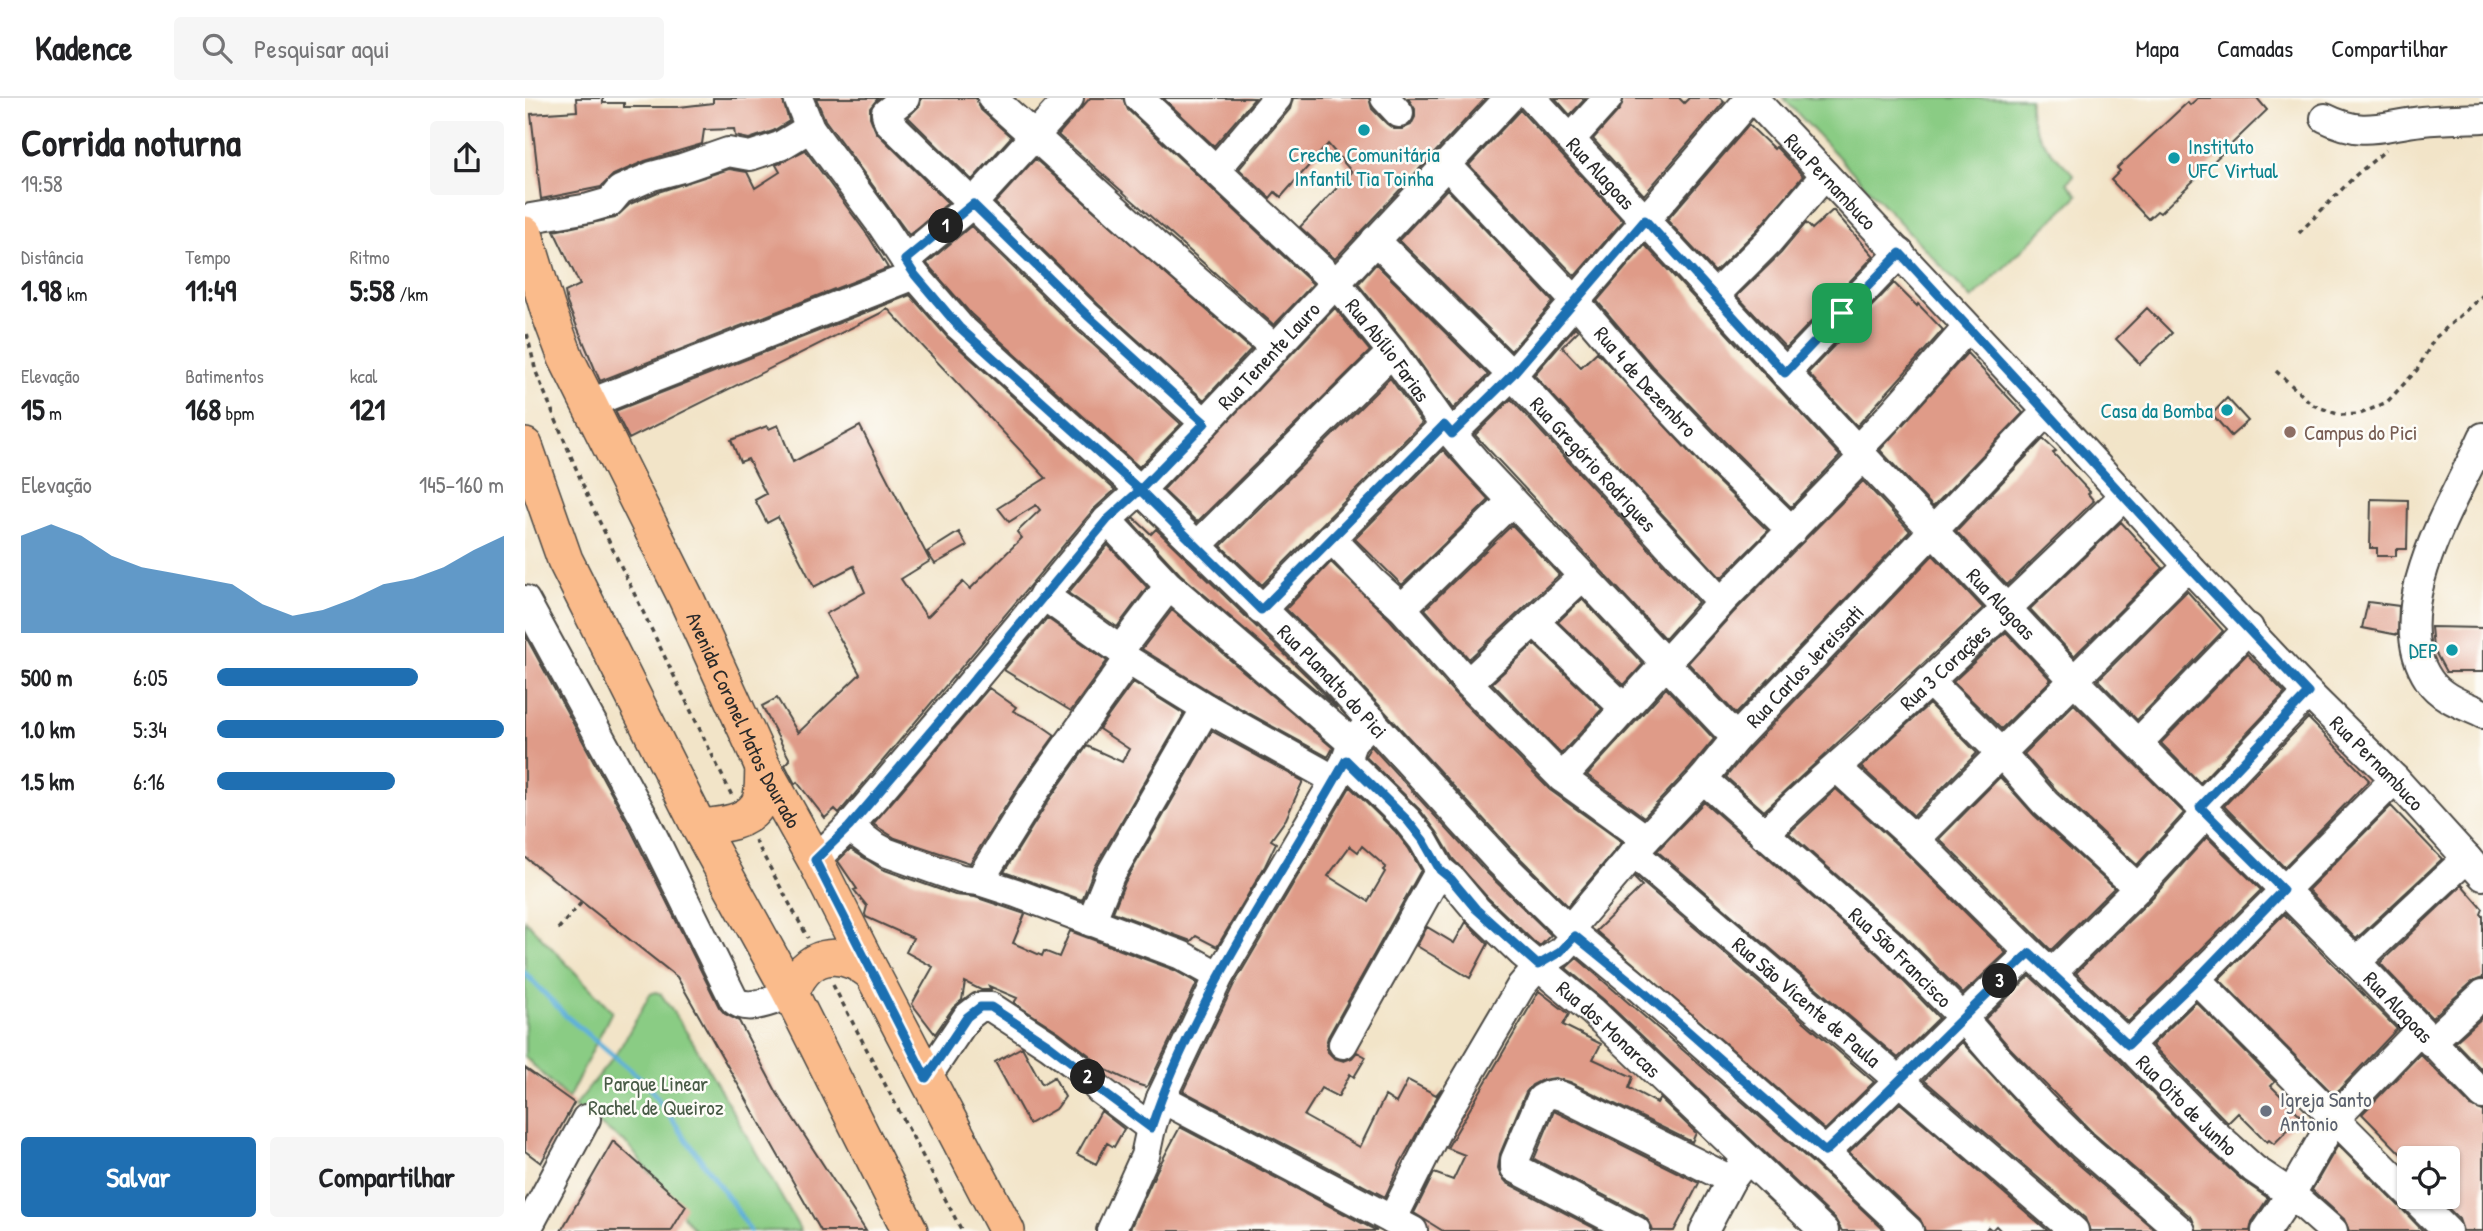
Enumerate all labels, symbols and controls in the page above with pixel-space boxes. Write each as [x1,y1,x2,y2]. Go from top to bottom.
search box [174,17,664,80]
text: Kadence [35,26,132,70]
icon: search [198,29,236,67]
text: Pesquisar aqui [254,31,390,66]
text: Mapa [2136,32,2179,64]
text: Camadas [2217,32,2293,64]
text: Compartilhar [2331,32,2448,64]
text: Corrida noturna [21,116,241,168]
button: share [430,121,504,195]
marker: Creche Comunitária Infantil Tia Toinha [1356,122,1372,138]
street label: Rua Pernambuco [1778,126,1884,236]
street label: Rua Alagoas [1560,130,1642,216]
place label: Instituto UFC Virtual [2188,132,2278,185]
place label: Creche Comunitária Infantil Tia Toinha [1288,140,1440,193]
marker: Instituto UFC Virtual [2166,150,2182,166]
text: 19:58 [21,168,63,199]
pin: 1 [929,208,963,244]
text: 1 [942,212,949,238]
text: Distância [21,244,83,270]
text: Tempo [185,244,231,270]
text: Ritmo [350,244,390,270]
text: 1.98 [21,270,62,310]
text: 11:49 [185,270,236,310]
text: 5:58 [350,270,395,310]
text: km [62,281,88,307]
text: /km [395,281,428,307]
pin [1812,283,1872,343]
street label: Rua Abílio Farias [1339,292,1437,407]
icon: arrive [1823,294,1861,332]
street label: Rua Tenente Lauro [1211,295,1326,416]
street label: Rua 4 de Dezembro [1588,320,1704,443]
text: Elevação [21,363,80,389]
text: Batimentos [185,363,264,389]
text: kcal [350,363,377,389]
text: 15 [21,389,45,429]
text: 168 [185,389,221,429]
text: 121 [350,389,385,429]
street label: Rua Gregório Rodrigues [1524,390,1664,538]
place label: Casa da Bomba [2101,396,2213,425]
text: m [45,400,62,426]
text: bpm [221,400,254,426]
marker: Casa da Bomba [2219,402,2235,418]
place label: Campus do Pici [2304,418,2417,447]
marker: Campus do Pici [2282,424,2298,440]
text: Elevação [21,469,92,500]
text: 145–160 m [419,469,504,500]
street label: Rua Alagoas [1961,561,2043,646]
street label: Rua Carlos Jereissati [1739,598,1870,734]
street label: Avenida Coronel Matos Dourado [680,607,809,833]
street label: Rua Planalto do Pici [1271,617,1394,744]
street label: Rua 3 Corações [1893,617,1997,717]
place label: DEP [2409,636,2438,665]
marker: DEP [2444,642,2460,658]
text: 500 m [21,662,72,693]
text: 6:05 [133,662,168,693]
street label: Rua Pernambuco [2324,708,2431,817]
text: 1.0 km [21,714,75,745]
text: 5:34 [133,714,167,745]
text: 1.5 km [21,766,74,797]
text: 6:16 [133,766,165,797]
street label: Rua São Francisco [1843,900,1959,1014]
street label: Rua São Vicente de Paula [1727,930,1887,1074]
pin: 3 [1983,964,2017,998]
street label: Rua Alagoas [2357,964,2440,1049]
text: 3 [1995,967,2004,993]
street label: Rua dos Monarcas [1551,973,1668,1084]
street label: Rua Oito de Junho [2130,1048,2244,1162]
pin: 2 [1071,1060,1105,1094]
text: 2 [1083,1063,1092,1089]
park label: Parque Linear Rachel de Queiroz [588,1069,724,1122]
place label: Igreja Santo Antonio [2280,1085,2372,1138]
marker: Igreja Santo Antonio [2258,1103,2274,1119]
button: Salvar [21,1137,256,1217]
button: Compartilhar [270,1137,504,1217]
map controls [2397,1146,2460,1209]
button: locate [2397,1146,2460,1209]

